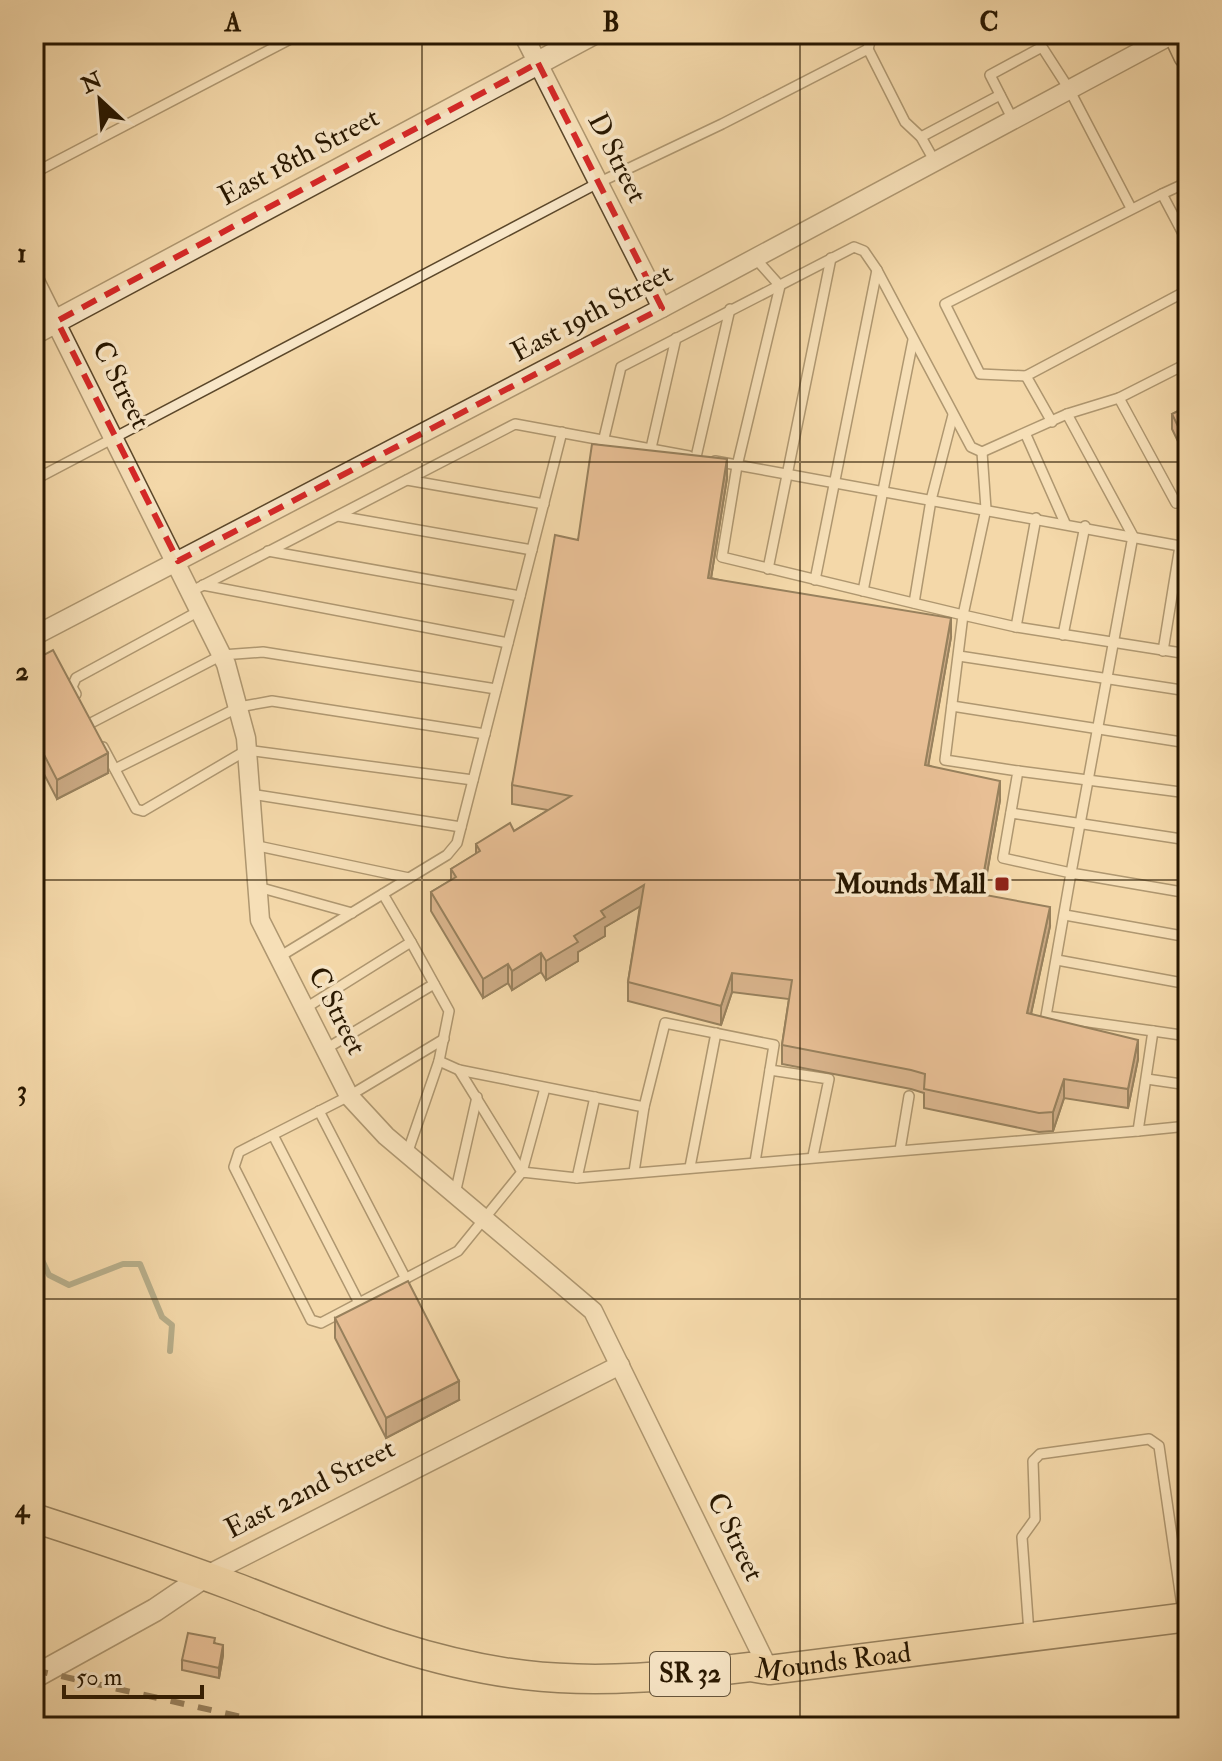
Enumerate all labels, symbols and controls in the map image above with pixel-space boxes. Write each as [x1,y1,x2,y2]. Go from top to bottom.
text: A [224,7,242,39]
text: B [602,7,620,39]
text: C [979,7,999,39]
north arrow [60,60,140,140]
text: N [76,66,107,100]
street label: East 18th Street [213,100,385,214]
street label: D Street [580,107,654,209]
text: 1 [17,238,27,270]
street label: East 19th Street [505,256,679,370]
street label: C Street [84,335,158,435]
text: 2 [15,656,29,688]
place label: Mounds Mall [834,867,987,902]
marker: Mounds Mall [993,875,1011,893]
street label: C Street [300,961,374,1061]
text: 3 [17,1075,27,1107]
street label: East 22nd Street [219,1431,401,1547]
street label: C Street [699,1487,771,1587]
text: 4 [14,1493,31,1525]
street label: Mounds Road [753,1635,913,1689]
scale bar [64,1649,202,1699]
road number: SR 32 [650,1652,730,1696]
text: 50 m [76,1662,123,1693]

